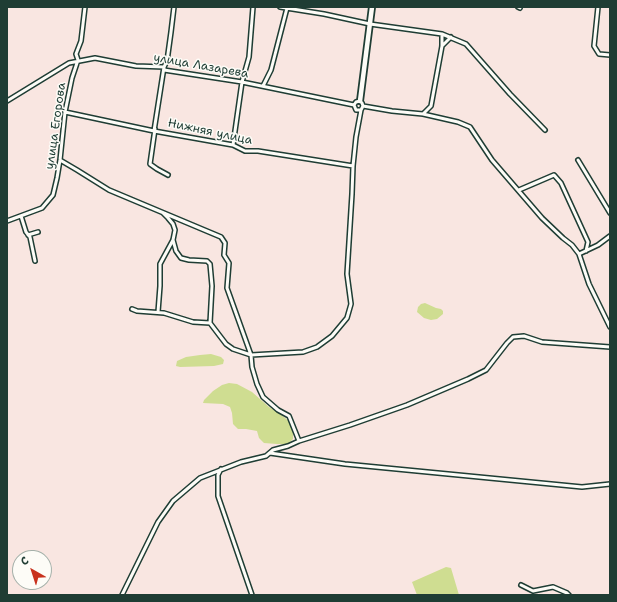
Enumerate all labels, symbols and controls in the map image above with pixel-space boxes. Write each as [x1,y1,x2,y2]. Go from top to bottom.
street label: улица Лазарева [152,51,250,81]
street label: улица Егорова [43,82,69,170]
street label: Нижняя улица [166,116,254,148]
north arrow [12,550,52,590]
text: С [17,553,32,569]

